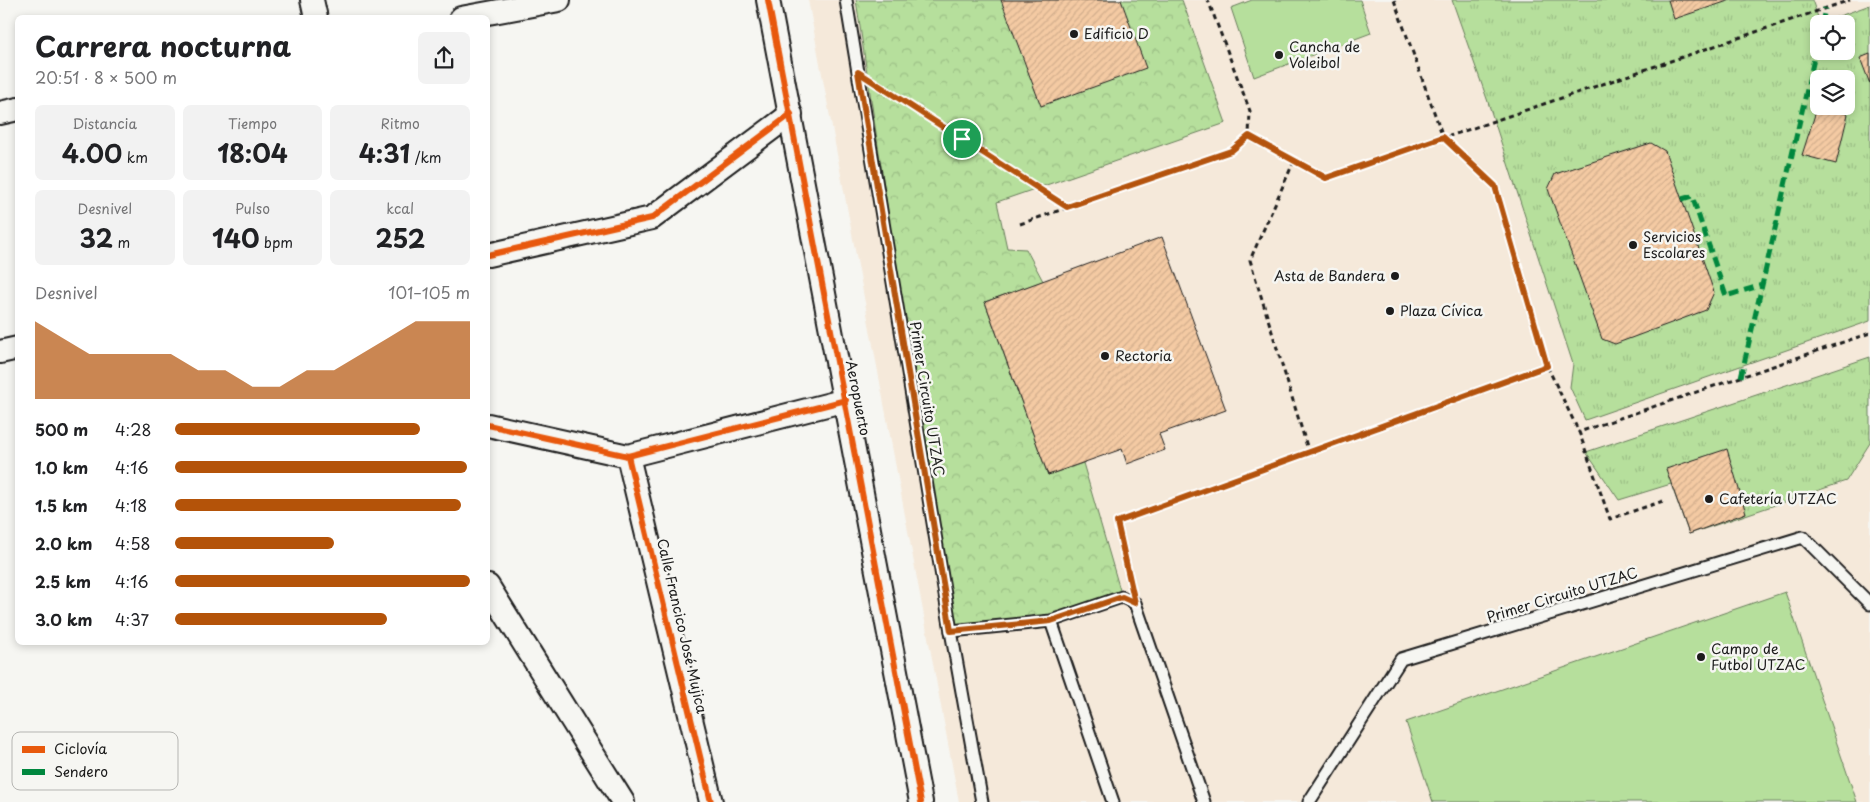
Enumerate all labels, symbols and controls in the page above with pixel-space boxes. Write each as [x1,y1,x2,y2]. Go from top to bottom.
map controls [1810,15,1855,115]
button: locate [1810,15,1855,60]
place label: Edificio D [1084,23,1149,44]
text: Carrera nocturna [35,24,291,67]
marker: Edificio D [1068,28,1080,40]
button: share [418,32,470,84]
place label: Cancha de Voleibol [1289,36,1361,73]
marker: Cancha de Voleibol [1273,49,1285,61]
text: 20:51 · 8 × 500 m [35,65,177,89]
button: layers [1810,70,1855,115]
text: Distancia [73,113,137,134]
text: Tiempo [228,113,277,134]
text: Ritmo [380,113,420,134]
pin [941,118,983,160]
icon: arrive [948,125,976,153]
text: 4.00 [62,134,122,172]
text: 18:04 [217,134,288,172]
text: 4:31 [359,134,410,172]
text: km [122,147,148,168]
text: /km [410,147,442,168]
text: Desnivel [78,198,132,219]
text: Pulso [235,198,270,219]
text: kcal [386,198,414,219]
text: 32 [79,219,113,257]
text: 140 [212,219,260,257]
text: 252 [375,219,425,257]
place label: Servicios Escolares [1643,226,1705,263]
text: m [113,232,130,253]
text: bpm [260,232,293,253]
marker: Servicios Escolares [1627,239,1639,251]
place label: Asta de Bandera [1274,265,1385,286]
marker: Asta de Bandera [1389,270,1401,282]
text: Desnivel [35,280,97,304]
text: 101–105 m [388,280,470,304]
place label: Plaza Cívica [1400,300,1483,321]
marker: Plaza Cívica [1384,305,1396,317]
street label: Primer Circuito UTZAC [905,320,950,478]
place label: Rectoria [1115,345,1172,366]
marker: Rectoria [1099,350,1111,362]
street label: Aeropuerto [841,358,876,438]
text: 500 m [35,417,88,441]
text: 4:28 [115,417,151,441]
text: 1.0 km [35,455,88,479]
text: 4:16 [115,455,149,479]
place label: Cafetería UTZAC [1719,488,1837,509]
text: 1.5 km [35,493,88,517]
text: 4:18 [115,493,147,517]
marker: Cafetería UTZAC [1703,493,1715,505]
text: 2.0 km [35,531,92,555]
text: 4:58 [115,531,150,555]
street label: Calle Francico José Mujica [652,536,713,716]
street label: Primer Circuito UTZAC [1484,562,1640,627]
text: 2.5 km [35,569,91,593]
text: 4:16 [115,569,149,593]
text: 3.0 km [35,607,92,631]
text: 4:37 [115,607,149,631]
place label: Campo de Futbol UTZAC [1711,638,1806,675]
marker: Campo de Futbol UTZAC [1695,651,1707,663]
legend [12,732,178,790]
text: Ciclovía [54,738,107,759]
text: Sendero [54,761,108,782]

